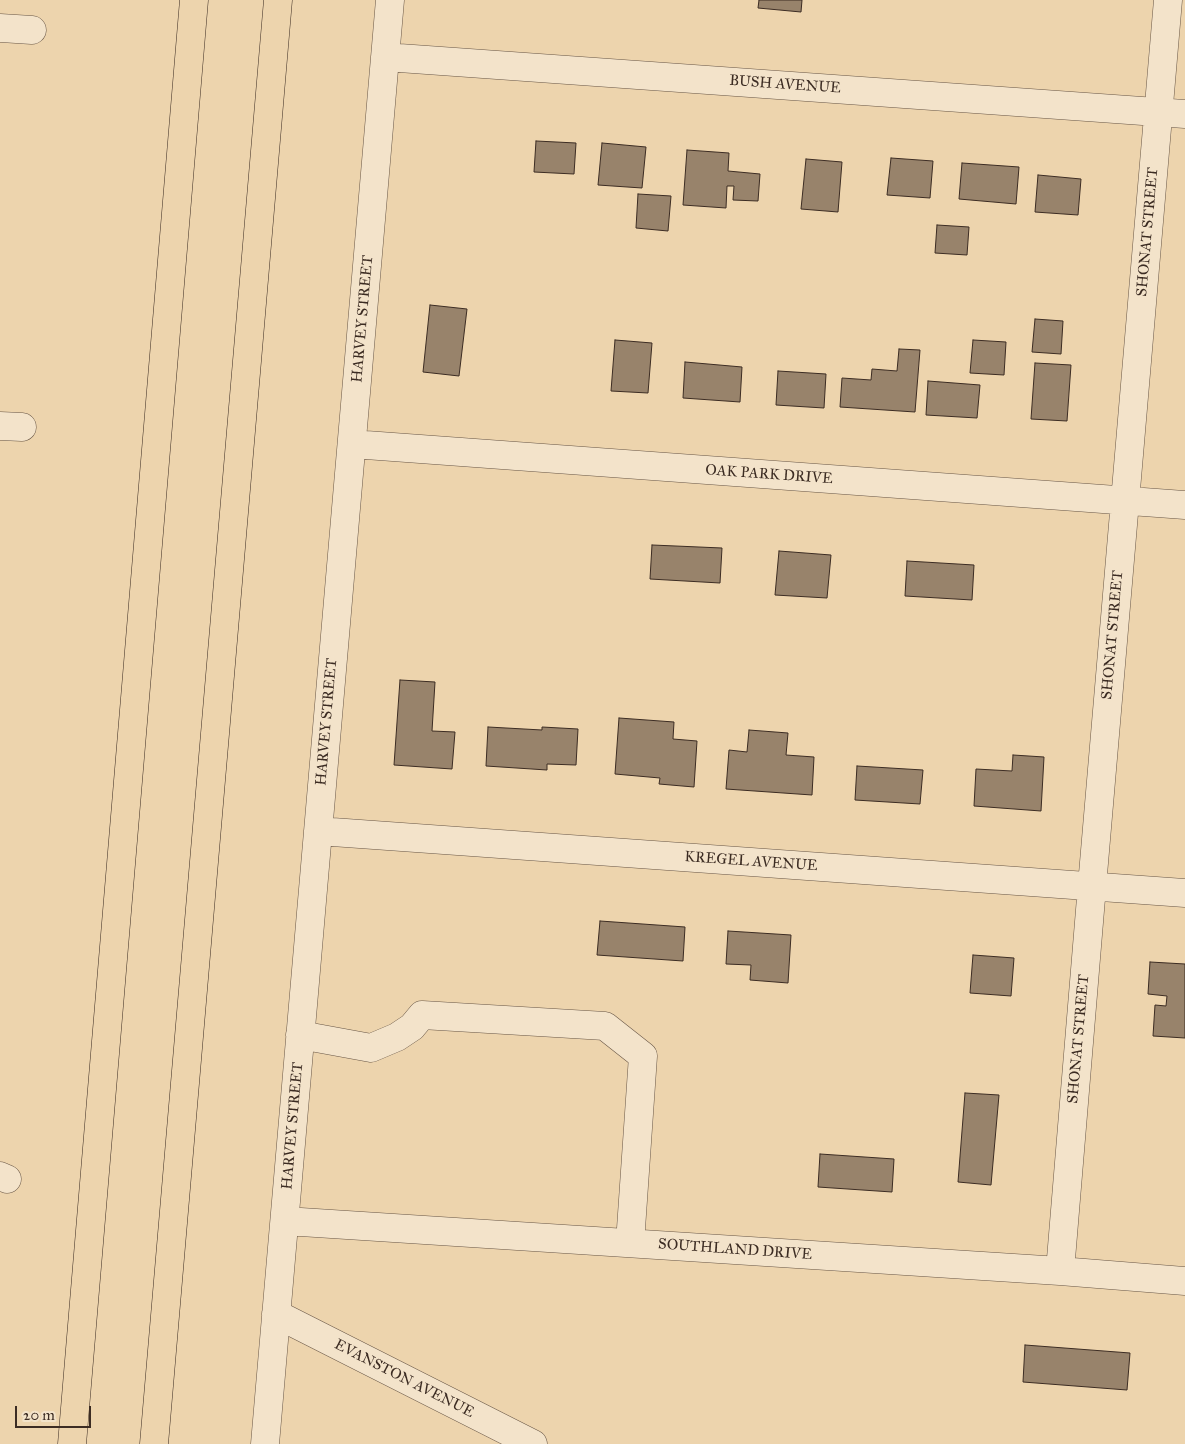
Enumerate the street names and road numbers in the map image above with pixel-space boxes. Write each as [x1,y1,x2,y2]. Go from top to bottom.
street label: BUSH AVENUE [729,72,841,98]
street label: SHONAT STREET [1133,167,1163,297]
street label: HARVEY STREET [348,255,378,383]
street label: OAK PARK DRIVE [705,462,833,488]
street label: SHONAT STREET [1098,570,1128,700]
street label: HARVEY STREET [312,658,342,786]
street label: KREGEL AVENUE [684,848,818,876]
street label: SHONAT STREET [1064,974,1094,1104]
street label: HARVEY STREET [278,1062,308,1190]
street label: SOUTHLAND DRIVE [657,1236,813,1264]
street label: EVANSTON AVENUE [331,1336,477,1422]

